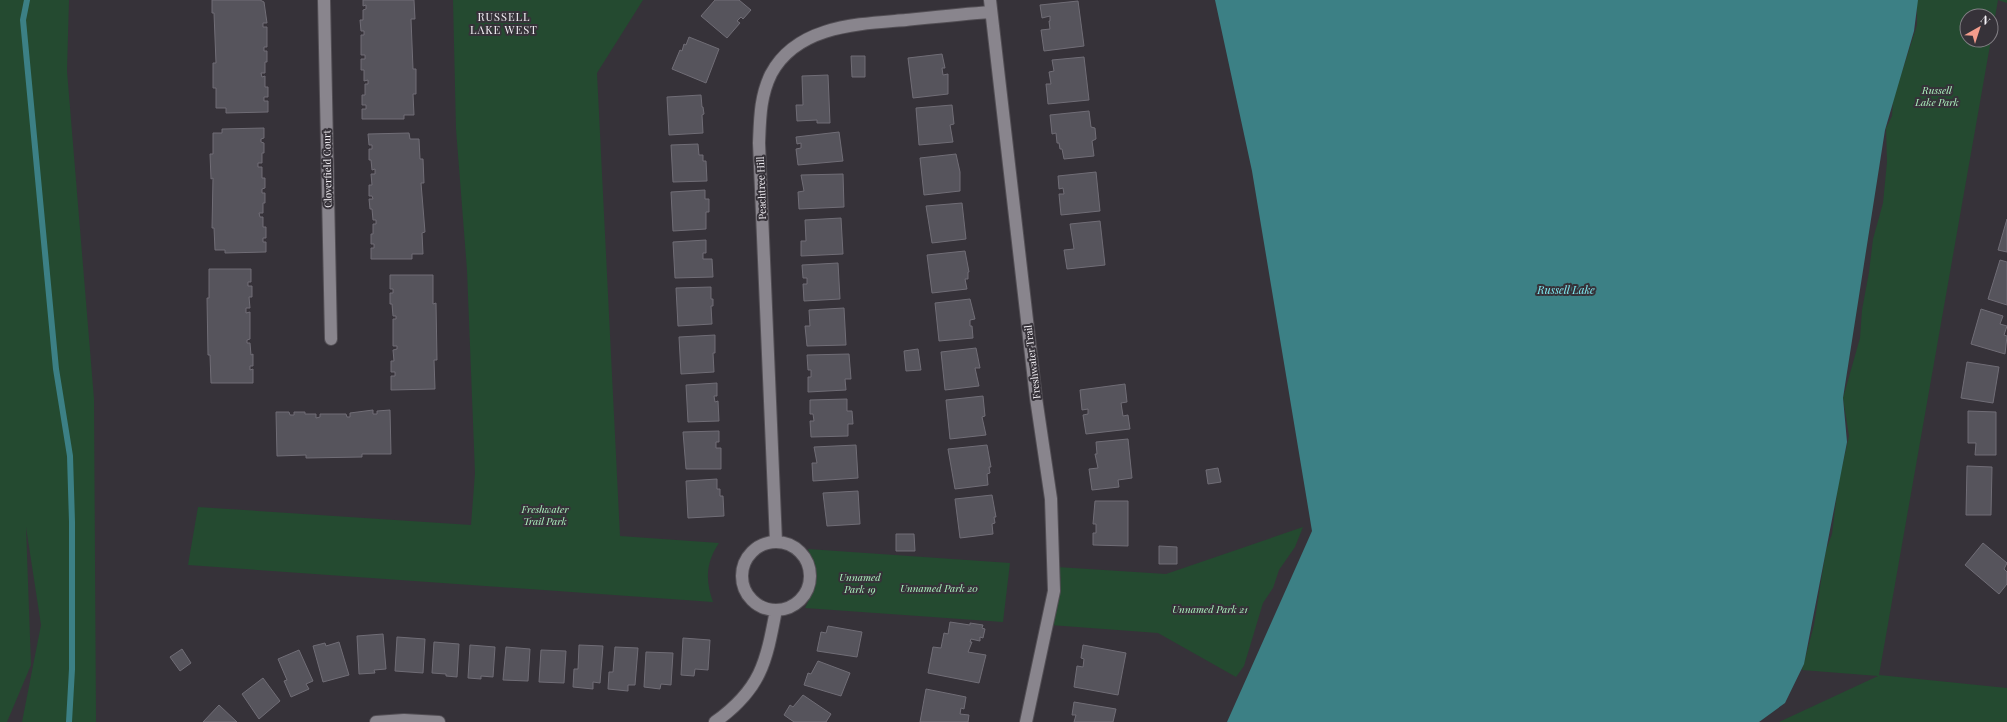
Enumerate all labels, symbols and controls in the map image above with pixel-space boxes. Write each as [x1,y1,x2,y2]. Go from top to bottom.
north arrow [1959,8,1999,48]
district label: RUSSELL LAKE WEST [470,9,538,37]
text: N [1978,12,1993,28]
park label: Russell Lake Park [1914,83,1959,109]
street label: Cloverfield Court [319,130,335,208]
street label: Peachtree Hill [753,156,769,220]
water label: Russell Lake [1536,282,1595,297]
street label: Freshwater Trail [1021,324,1043,400]
park label: Freshwater Trail Park [520,502,569,528]
park label: Unnamed Park 19 [839,570,881,596]
park label: Unnamed Park 20 [900,581,978,595]
park label: Unnamed Park 21 [1172,602,1248,616]

